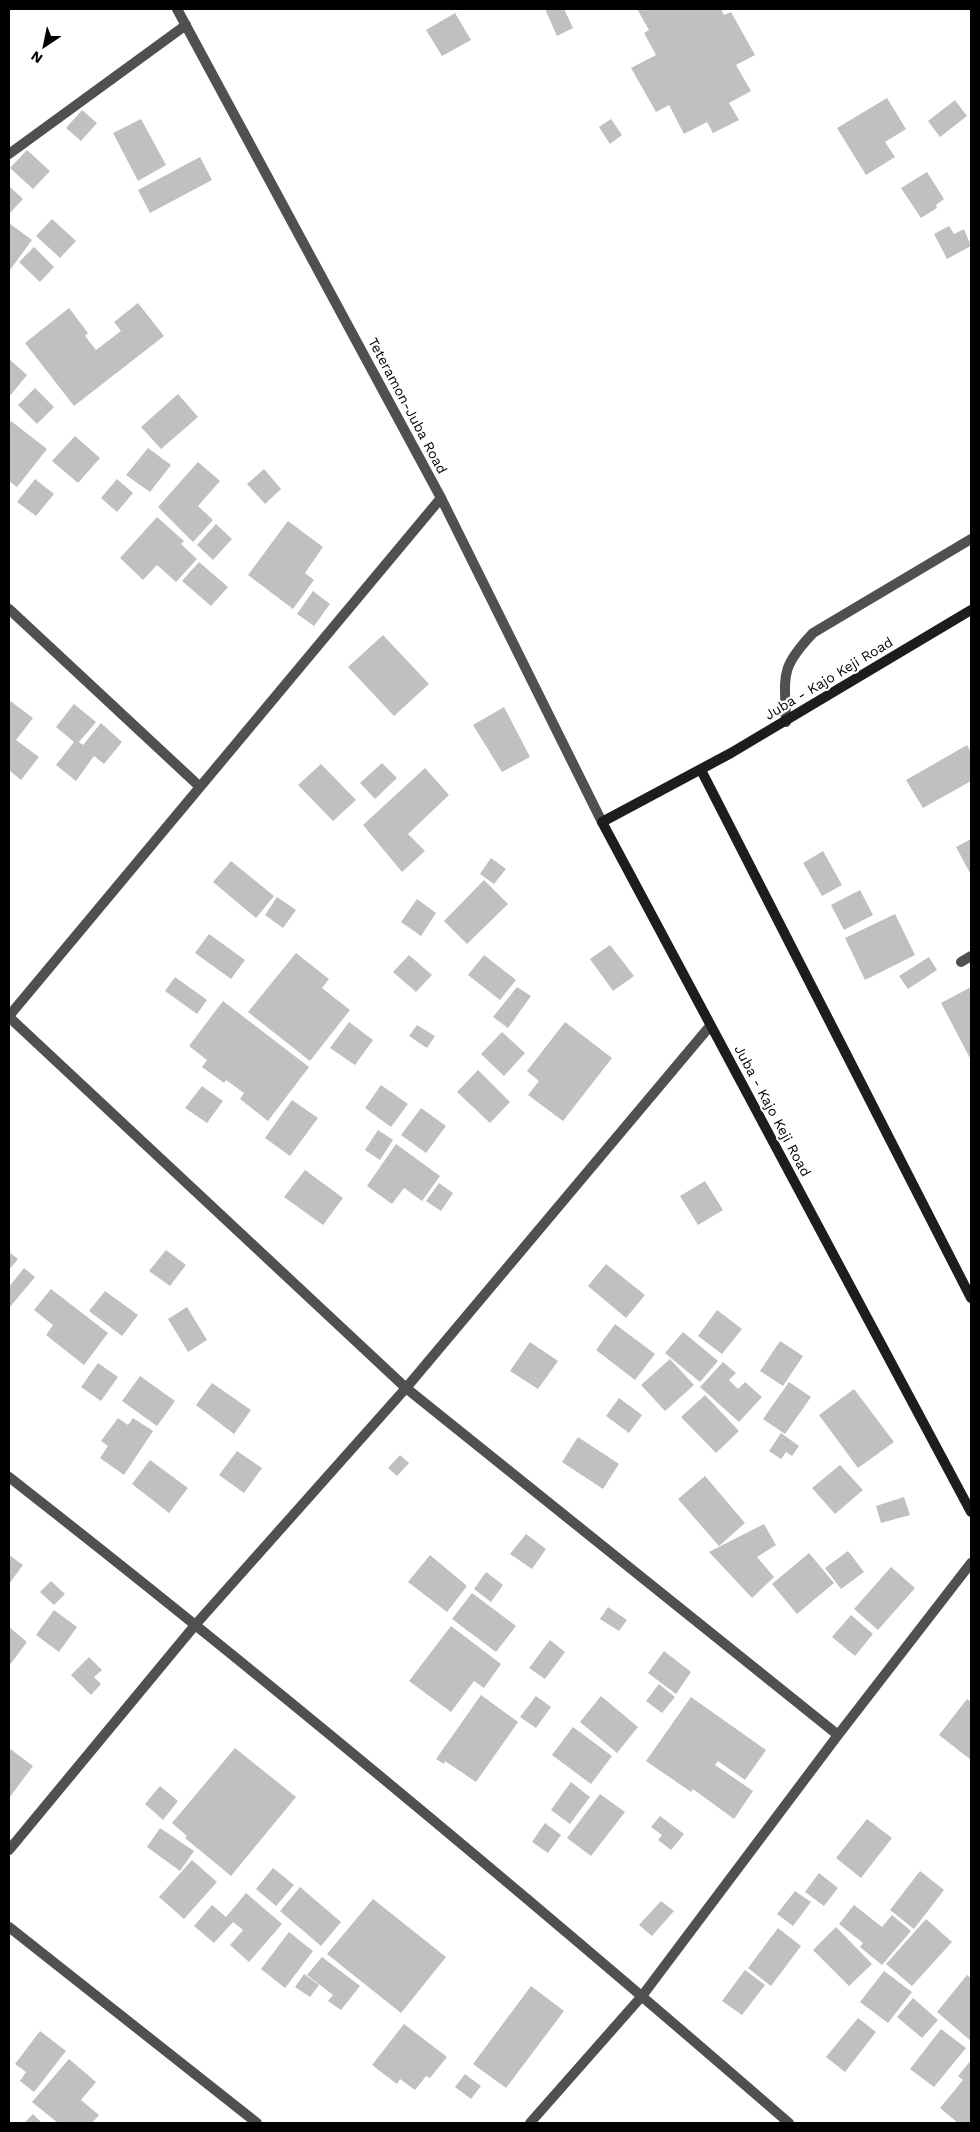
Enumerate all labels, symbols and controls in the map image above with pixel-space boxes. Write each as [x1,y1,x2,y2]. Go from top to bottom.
north arrow [20,20,70,70]
text: N [28,48,45,67]
street label: Teteramon-Juba Road [364,335,450,477]
street label: Juba - Kajo Keji Road [762,634,896,724]
street label: Juba - Kajo Keji Road [730,1042,814,1180]

